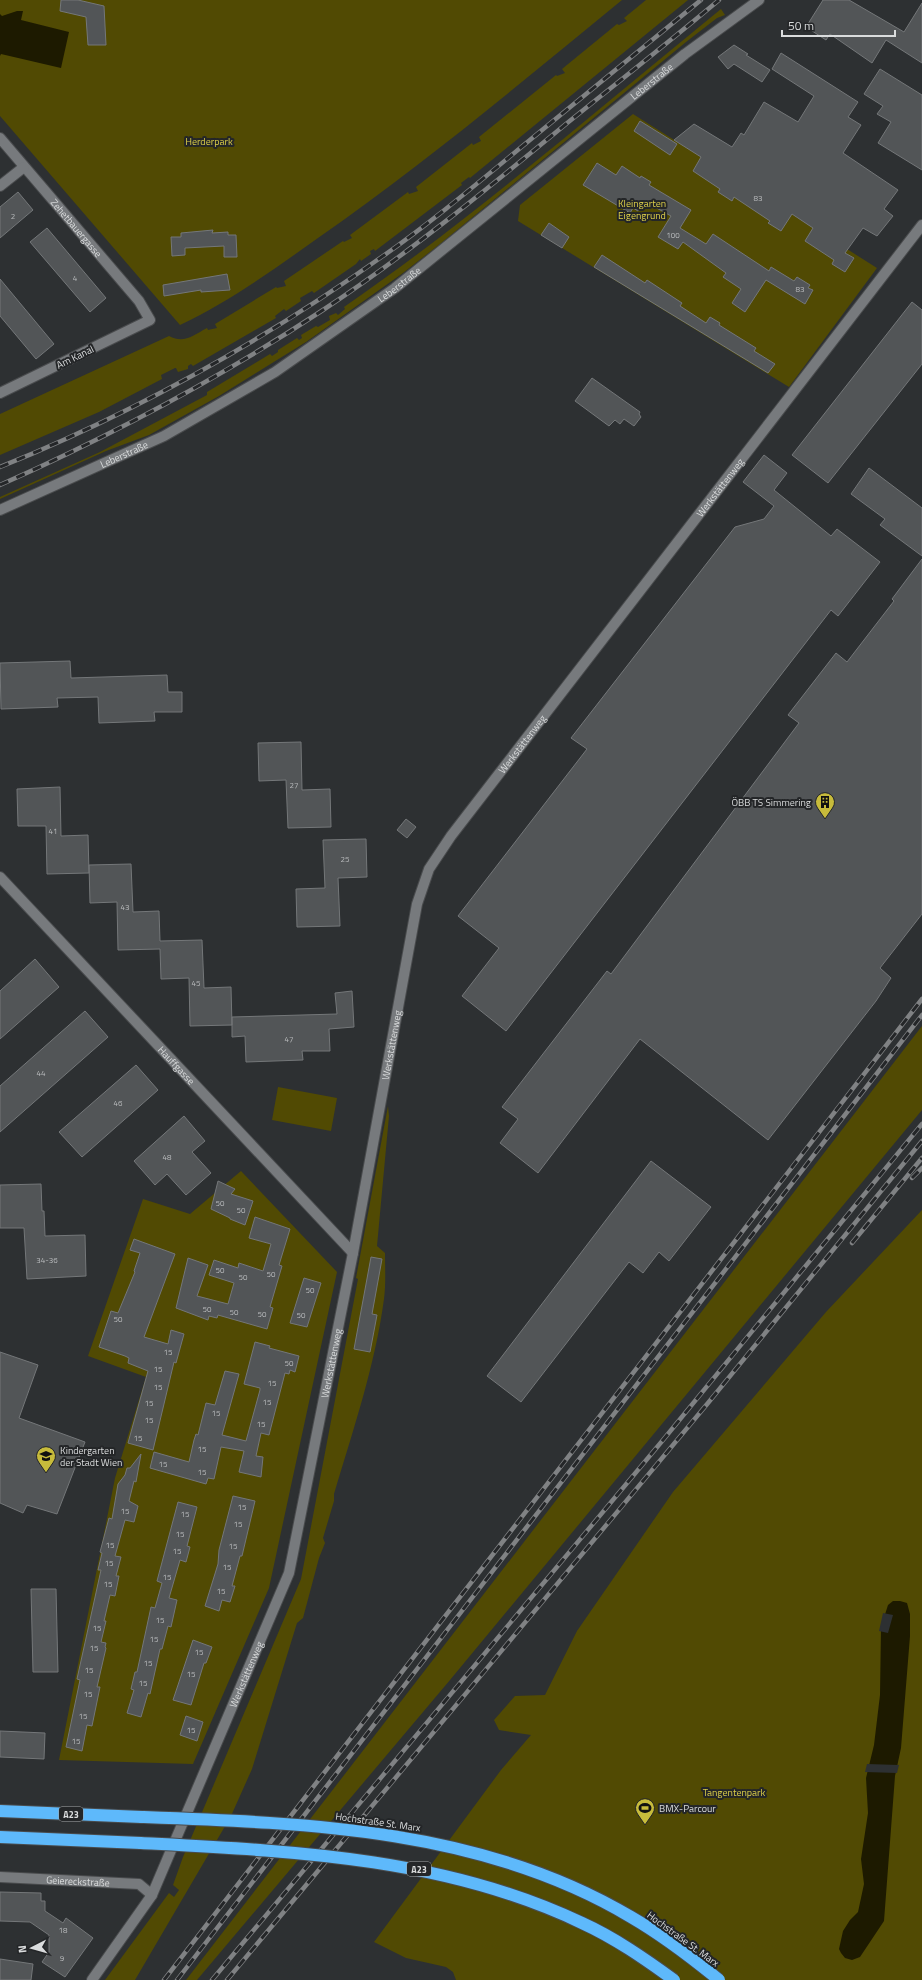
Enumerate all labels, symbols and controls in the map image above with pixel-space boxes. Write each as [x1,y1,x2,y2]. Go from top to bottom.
scale bar [782,12,895,38]
text: 50 m [788,16,814,35]
street label: Leberstraße [627,59,676,103]
park label: Herderpark [185,134,233,149]
house number: 83 [754,192,762,204]
street label: Zehetbauergasse [47,195,106,260]
park label: Kleingarten Eigengrund [618,196,666,223]
house number: 2 [11,210,15,222]
house number: 100 [666,229,680,241]
street label: Leberstraße [374,263,424,306]
house number: 4 [73,272,78,284]
house number: 83 [796,283,804,295]
street label: Am Kanal [54,342,96,372]
street label: Leberstraße [98,437,150,471]
street label: Werkstättenweg [692,455,747,520]
street label: Werkstättenweg [495,712,549,776]
house number: 27 [290,779,298,791]
building icon: ÖBB TS Simmering [814,791,836,819]
place label: ÖBB TS Simmering [731,795,811,810]
house number: 41 [49,825,57,837]
house number: 25 [341,853,350,865]
house number: 43 [121,901,129,913]
house number: 45 [192,977,201,989]
street label: Werkstättenweg [377,1009,405,1081]
house number: 47 [285,1033,293,1045]
street label: Hauffgasse [155,1042,199,1088]
house number: 44 [37,1067,46,1079]
house number: 46 [114,1097,123,1109]
house number: 48 [163,1151,172,1163]
house number: 50 [216,1197,225,1209]
house number: 50 [237,1204,246,1216]
house number: 34-36 [36,1254,58,1266]
house number: 50 [216,1264,225,1276]
house number: 50 [267,1268,276,1280]
house number: 50 [239,1271,248,1283]
house number: 50 [306,1284,315,1296]
house number: 50 [203,1303,212,1315]
house number: 50 [230,1306,239,1318]
house number: 50 [258,1308,267,1320]
house number: 50 [297,1309,306,1321]
house number: 50 [114,1313,123,1325]
street label: Werkstättenweg [317,1327,345,1399]
house number: 15 [164,1346,173,1358]
house number: 50 [285,1357,294,1369]
house number: 15 [154,1363,163,1375]
house number: 15 [268,1377,277,1389]
house number: 15 [154,1381,163,1393]
house number: 15 [263,1396,272,1408]
house number: 15 [145,1397,154,1409]
house number: 15 [212,1407,221,1419]
house number: 15 [145,1414,154,1426]
house number: 15 [257,1418,266,1430]
house number: 15 [134,1432,143,1444]
place label: Kindergarten der Stadt Wien [60,1443,122,1470]
house number: 15 [198,1443,207,1455]
school or university icon: Kindergarten der Stadt Wien [35,1445,57,1473]
house number: 15 [159,1458,168,1470]
house number: 15 [198,1466,207,1478]
house number: 15 [238,1501,247,1513]
house number: 15 [121,1505,130,1517]
house number: 15 [181,1508,190,1520]
house number: 15 [234,1518,243,1530]
house number: 15 [176,1528,185,1540]
house number: 15 [106,1539,115,1551]
house number: 15 [229,1540,238,1552]
house number: 15 [173,1545,182,1557]
house number: 15 [105,1557,114,1569]
house number: 15 [223,1561,232,1573]
house number: 15 [163,1571,172,1583]
house number: 15 [104,1578,113,1590]
house number: 15 [217,1585,226,1597]
house number: 15 [156,1614,165,1626]
house number: 15 [93,1622,102,1634]
house number: 15 [150,1633,159,1645]
street label: Werkstättenweg [225,1639,267,1710]
house number: 15 [90,1642,99,1654]
house number: 15 [195,1646,204,1658]
house number: 15 [144,1657,153,1669]
house number: 15 [85,1664,94,1676]
house number: 15 [187,1668,196,1680]
house number: 15 [139,1677,148,1689]
house number: 15 [84,1688,93,1700]
house number: 15 [79,1710,88,1722]
house number: 15 [187,1724,196,1736]
house number: 15 [72,1735,81,1747]
park label: Tangentenpark [703,1785,766,1800]
sports icon: BMX-Parcour [634,1797,656,1825]
place label: BMX-Parcour [659,1801,716,1816]
road number: A23 [59,1807,83,1821]
street label: Hochstraße St. Marx [334,1809,422,1835]
road number: A23 [407,1862,431,1876]
street label: Geiereckstraße [46,1872,110,1890]
street label: Hochstraße St. Marx [644,1908,723,1971]
house number: 18 [59,1924,68,1936]
north arrow [12,1928,52,1968]
text: N [14,1944,30,1954]
house number: 9 [60,1952,65,1964]

